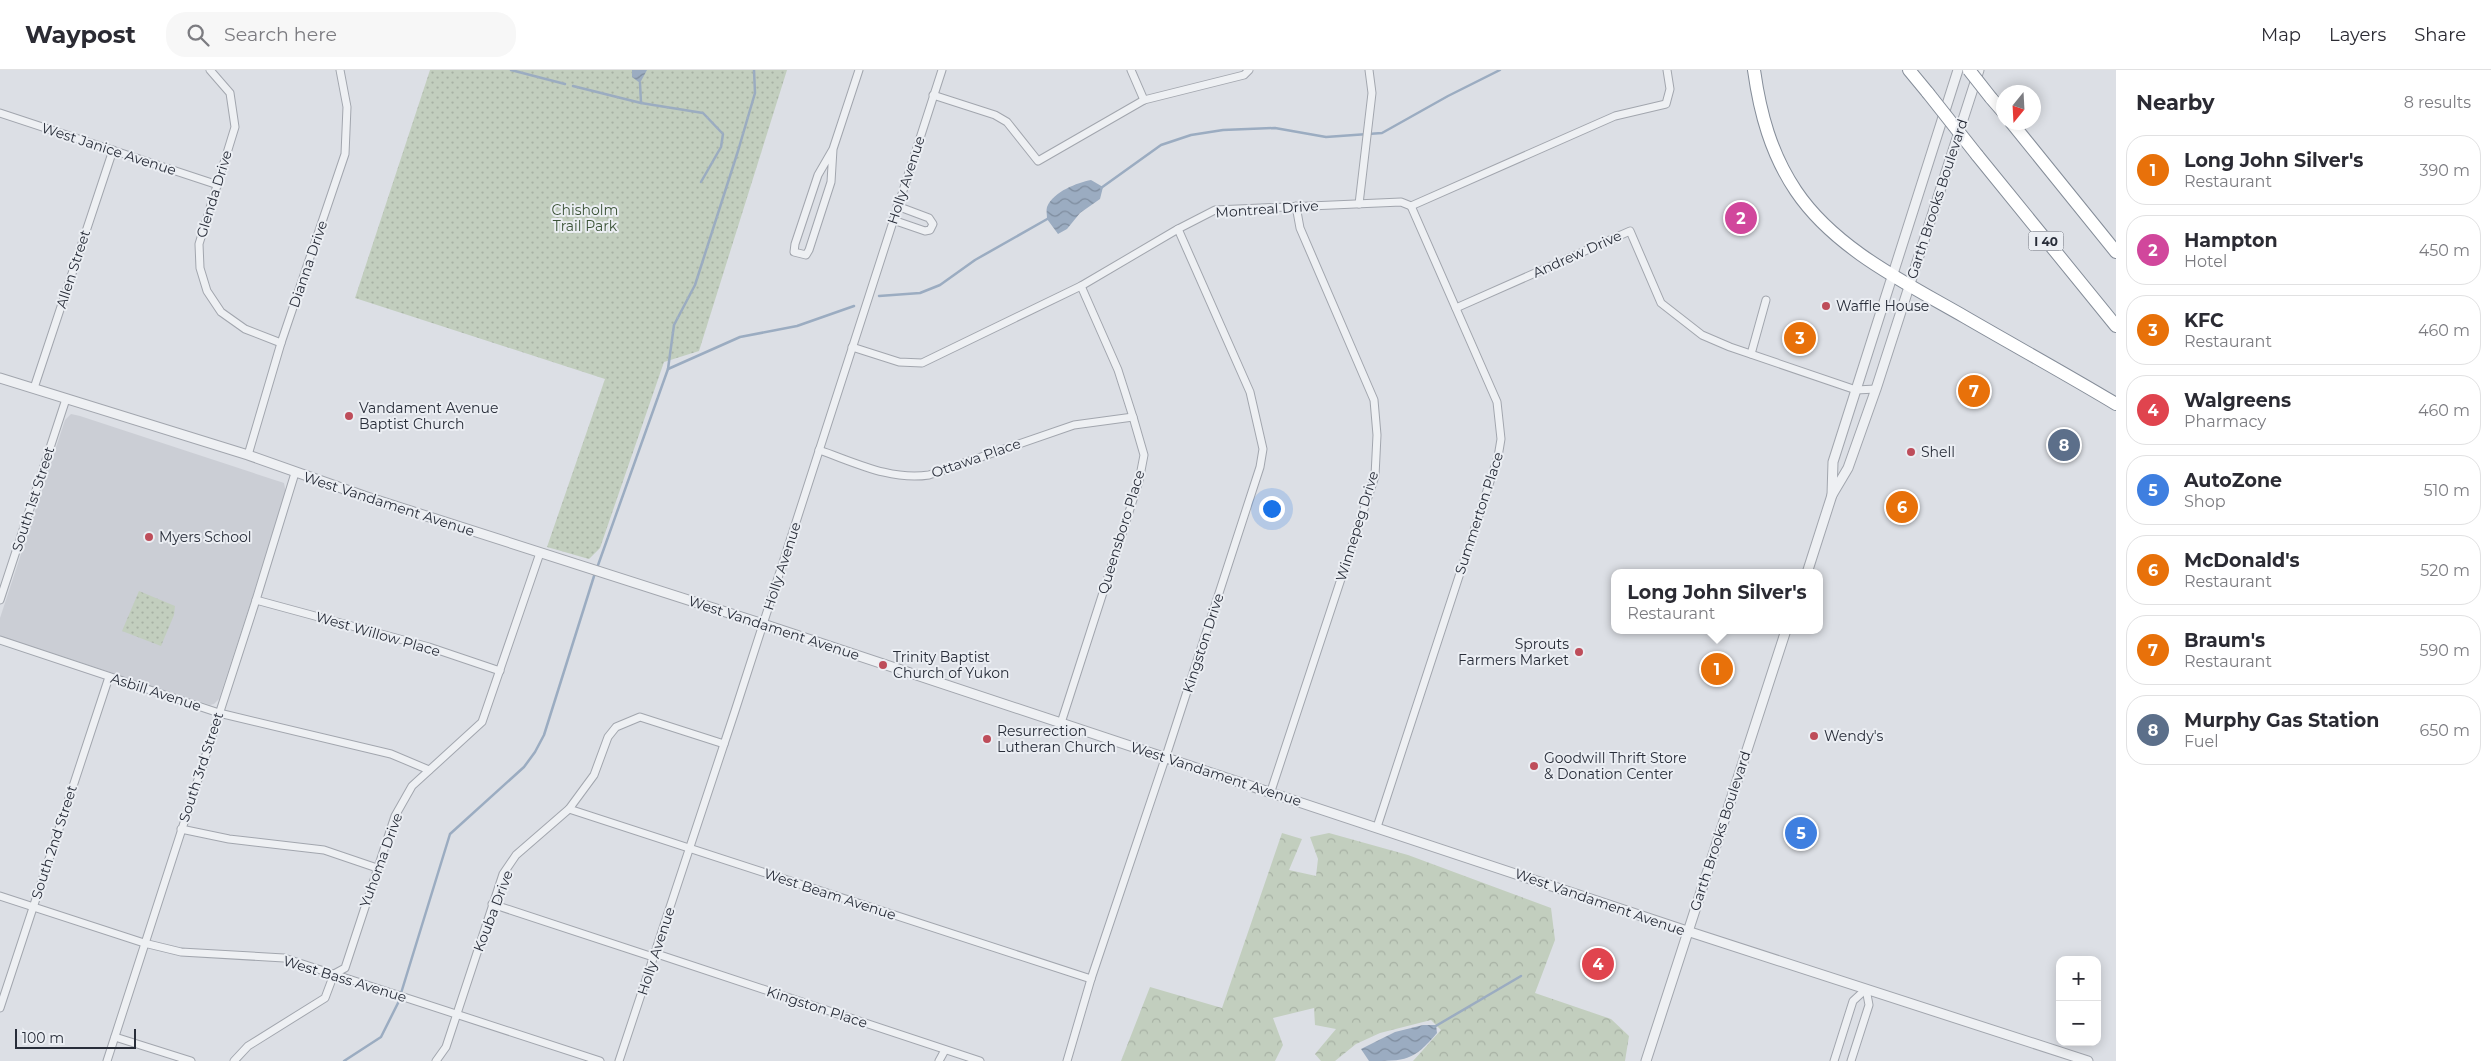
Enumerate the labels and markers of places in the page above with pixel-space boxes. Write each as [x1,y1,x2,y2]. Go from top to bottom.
pin: 2 [1725,199,1757,237]
place label: Waffle House [1836,297,1929,315]
marker: Waffle House [1820,300,1832,312]
pin: 3 [1784,319,1816,357]
pin: 7 [1958,372,1990,410]
place label: Vandament Avenue Baptist Church [359,399,498,433]
marker: Vandament Avenue Baptist Church [343,410,355,422]
pin: 8 [2048,426,2080,464]
place label: Shell [1921,443,1955,461]
marker: Shell [1905,446,1917,458]
pin: 6 [1886,488,1918,526]
place label: Myers School [159,528,251,546]
marker: Myers School [143,531,155,543]
place label: Sprouts Farmers Market [1458,635,1569,669]
marker: Sprouts Farmers Market [1573,646,1585,658]
place label: Trinity Baptist Church of Yukon [893,648,1009,682]
pin: 1 [1701,650,1733,688]
marker: Trinity Baptist Church of Yukon [877,659,889,671]
place label: Resurrection Lutheran Church [997,722,1116,756]
place label: Wendy's [1824,727,1884,745]
marker: Wendy's [1808,730,1820,742]
marker: Resurrection Lutheran Church [981,733,993,745]
place label: Goodwill Thrift Store & Donation Center [1544,749,1687,783]
marker: Goodwill Thrift Store & Donation Center [1528,760,1540,772]
pin: 5 [1785,814,1817,852]
pin: 4 [1582,945,1614,983]

